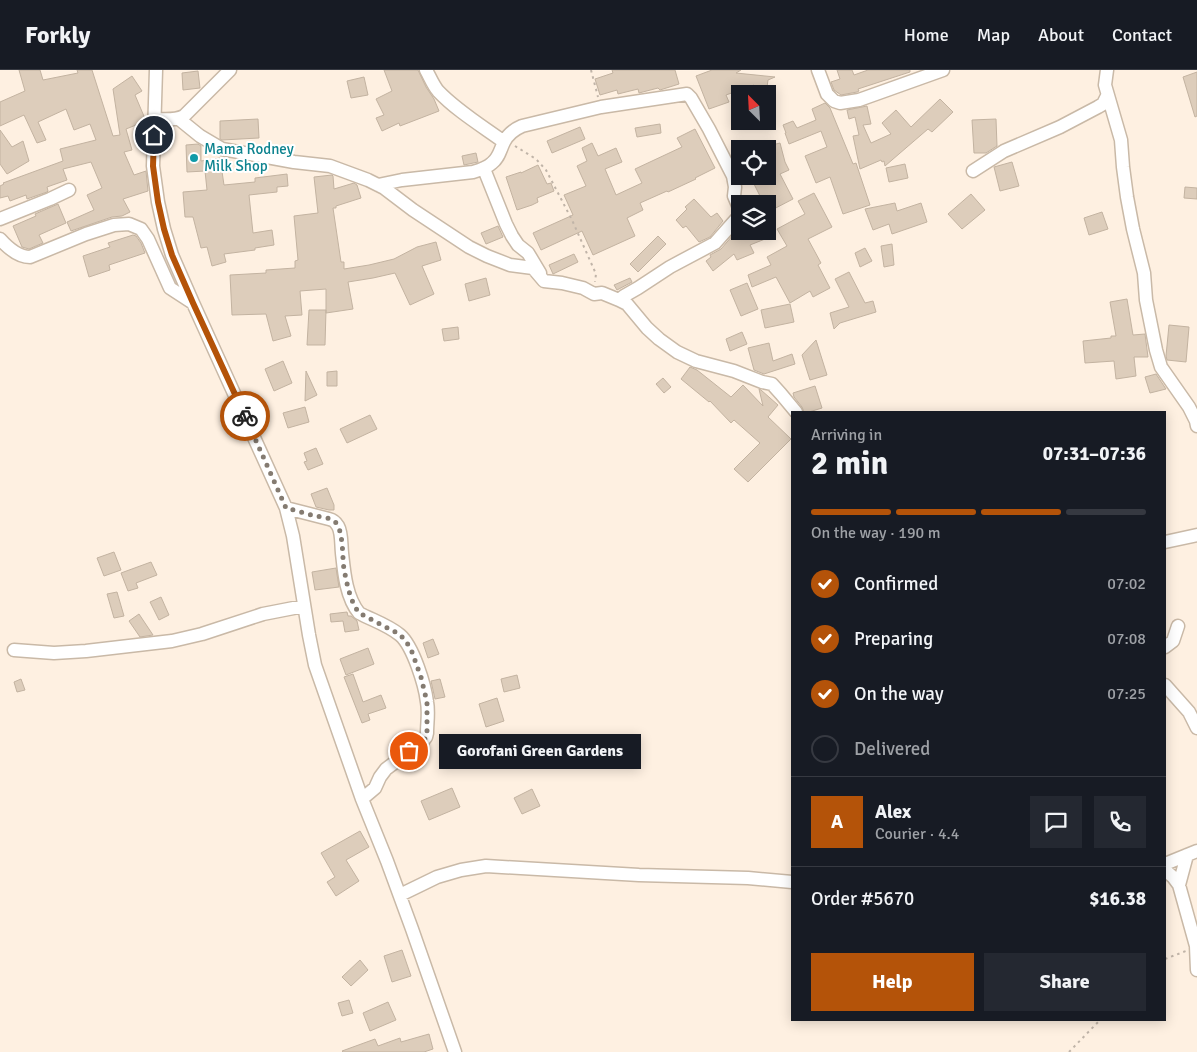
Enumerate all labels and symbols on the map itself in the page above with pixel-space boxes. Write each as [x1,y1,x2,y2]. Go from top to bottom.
north arrow [731,85,776,130]
pin [133,114,175,156]
place label: Mama Rodney Milk Shop [204,140,294,175]
marker: Mama Rodney Milk Shop [188,152,200,164]
courier [220,391,270,441]
pin [388,730,430,772]
callout: Gorofani Green Gardens [439,734,642,768]

